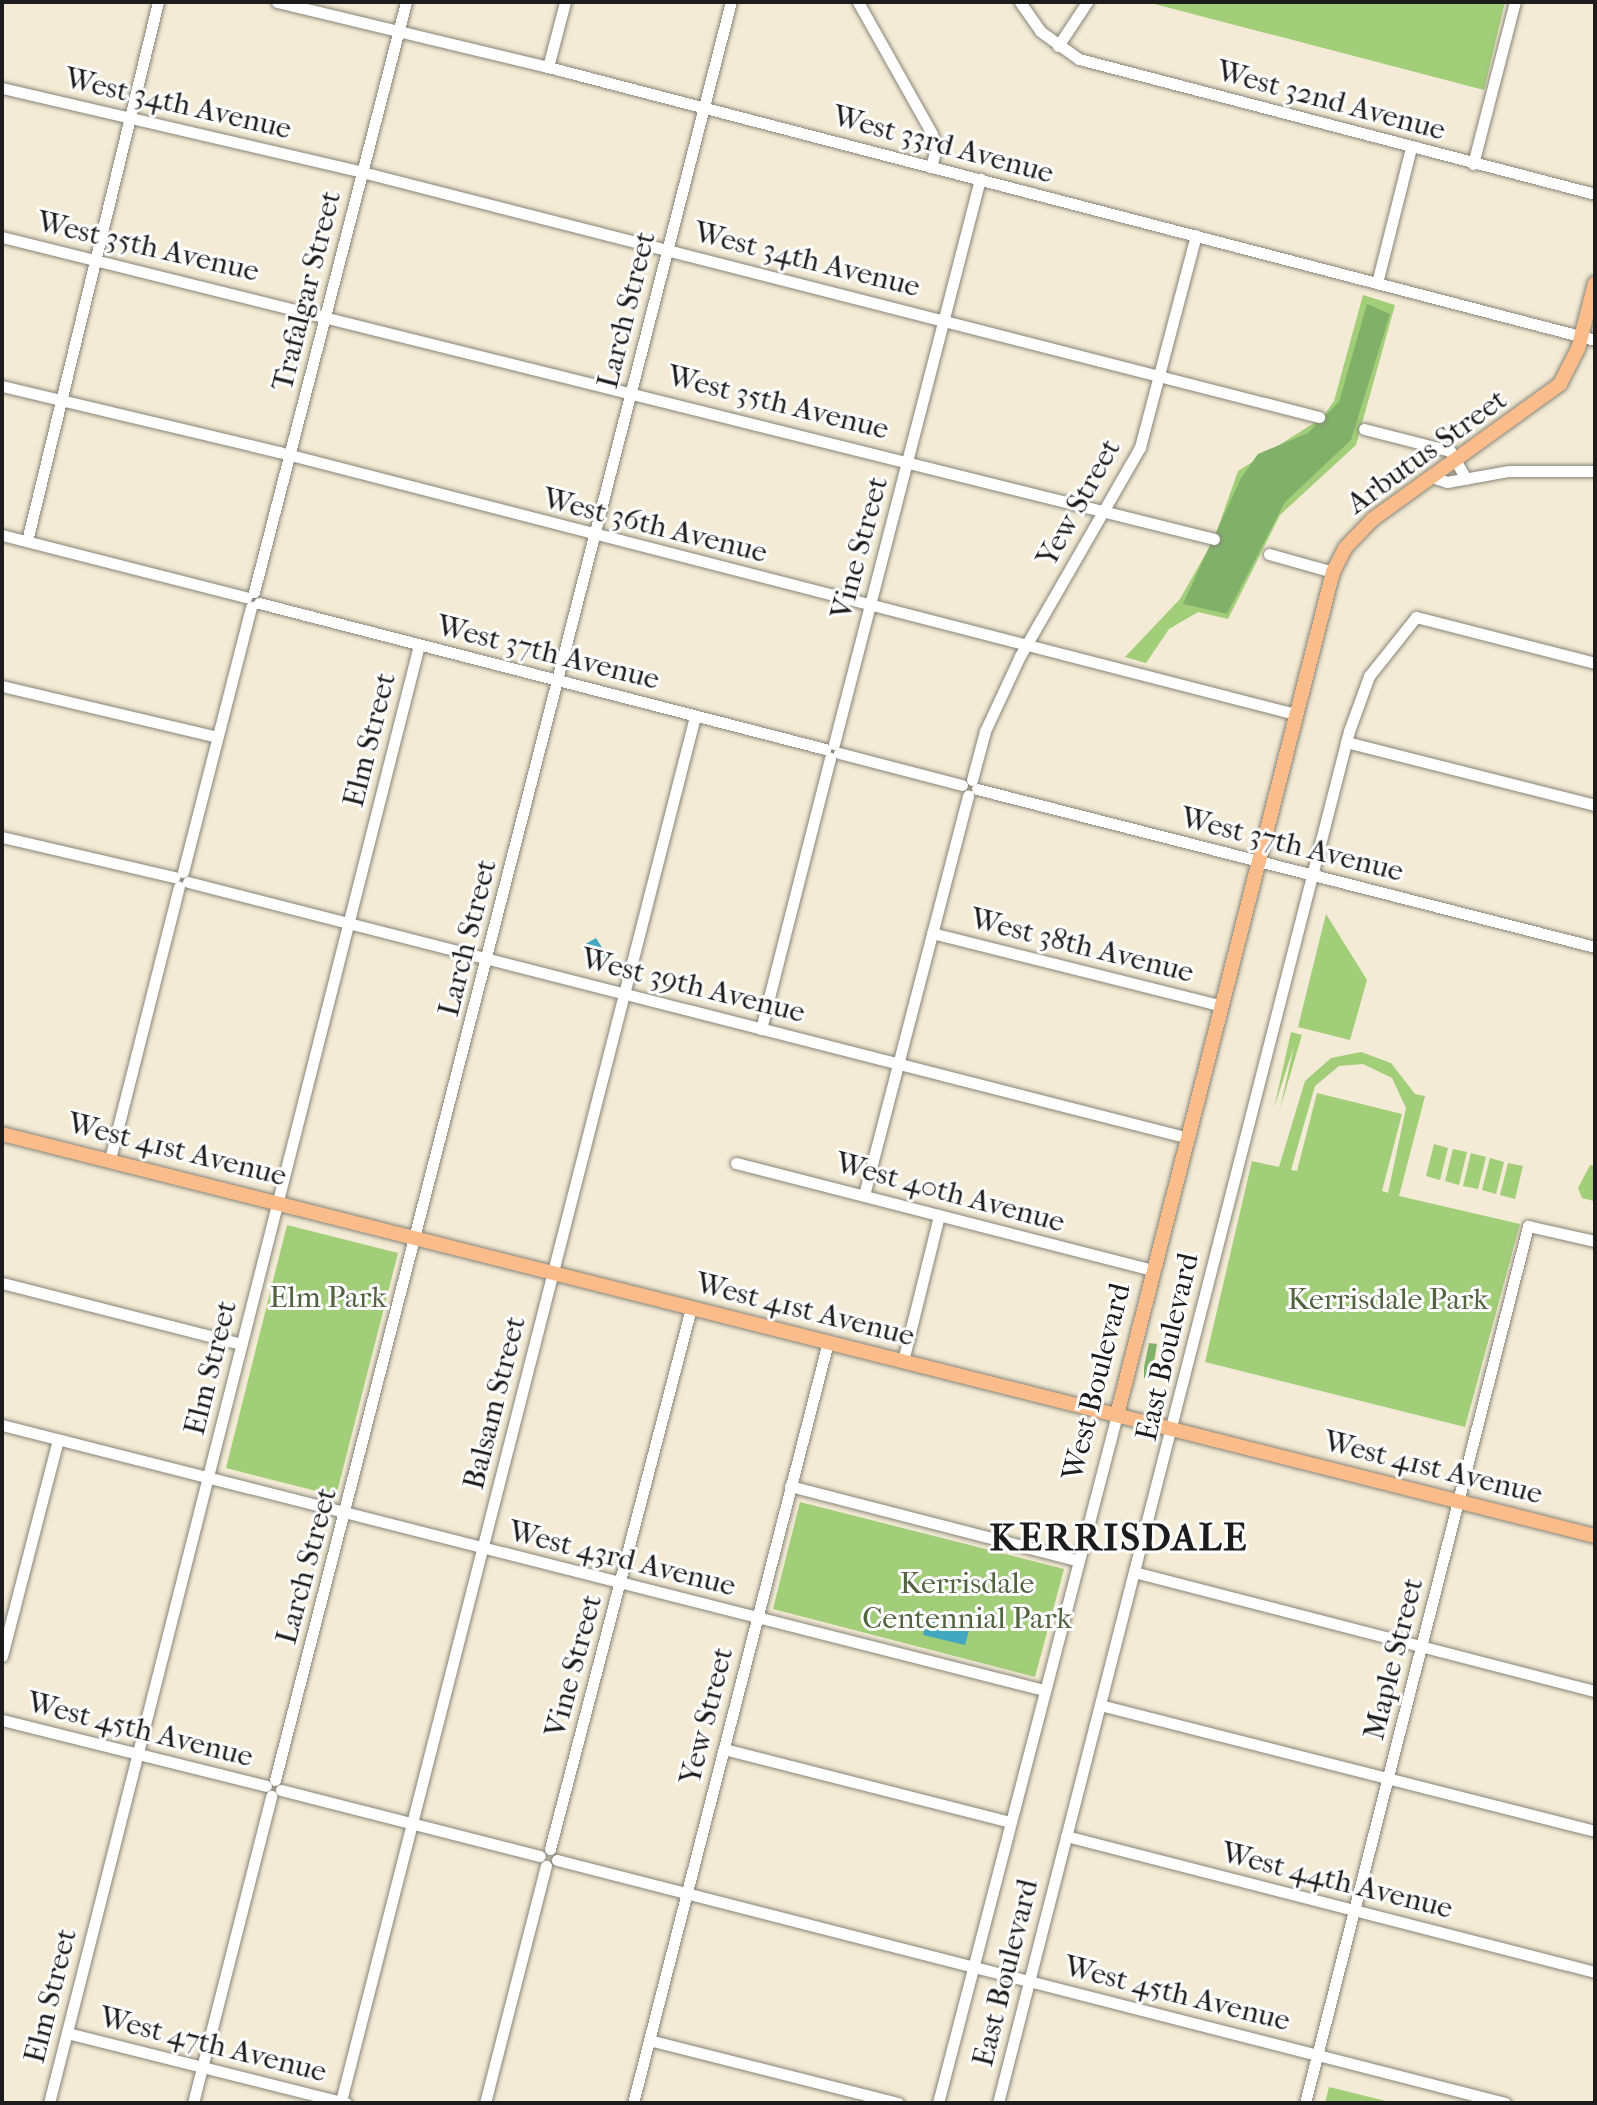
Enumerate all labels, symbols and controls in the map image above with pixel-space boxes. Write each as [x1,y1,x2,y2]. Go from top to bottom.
street label: West 32nd Avenue [1213,53,1449,149]
street label: West 34th Avenue [61,60,295,148]
street label: West 33rd Avenue [829,98,1057,192]
street label: Trafalgar Street [265,187,349,395]
street label: West 35th Avenue [34,204,262,290]
street label: West 34th Avenue [690,215,924,305]
street label: Larch Street [590,228,664,392]
street label: West 35th Avenue [664,358,892,448]
street label: Arbutus Street [1340,382,1514,522]
street label: Yew Street [1029,433,1129,573]
street label: Vine Street [824,473,896,623]
street label: West 36th Avenue [539,481,771,571]
street label: West 37th Avenue [433,608,663,698]
street label: Elm Street [336,669,404,811]
street label: West 37th Avenue [1177,800,1407,890]
street label: Larch Street [431,856,505,1020]
street label: West 38th Avenue [967,901,1197,991]
street label: West 39th Avenue [577,941,809,1031]
street label: West 41st Avenue [64,1105,290,1195]
street label: West 40th Avenue [832,1145,1068,1241]
street label: East Boulevard [1129,1250,1207,1444]
street label: West 41st Avenue [692,1265,918,1355]
park label: Elm Park [269,1280,387,1316]
street label: West Boulevard [1055,1280,1139,1484]
park label: Kerrisdale Park [1288,1282,1488,1318]
street label: Elm Street [177,1297,245,1439]
street label: Balsam Street [456,1313,534,1493]
street label: West 41st Avenue [1320,1423,1546,1513]
street label: Larch Street [269,1484,345,1648]
street label: West 43rd Avenue [505,1513,739,1605]
district label: KERRISDALE [989,1515,1249,1561]
park label: Kerrisdale Centennial Park [862,1566,1072,1636]
street label: Maple Street [1356,1574,1432,1744]
street label: Vine Street [538,1591,610,1741]
street label: Yew Street [673,1644,741,1788]
street label: West 45th Avenue [23,1685,257,1775]
street label: West 44th Avenue [1218,1835,1456,1927]
street label: East Boulevard [965,1876,1047,2070]
street label: Elm Street [17,1925,85,2067]
street label: West 45th Avenue [1060,1949,1294,2039]
street label: West 47th Avenue [96,1999,330,2091]

